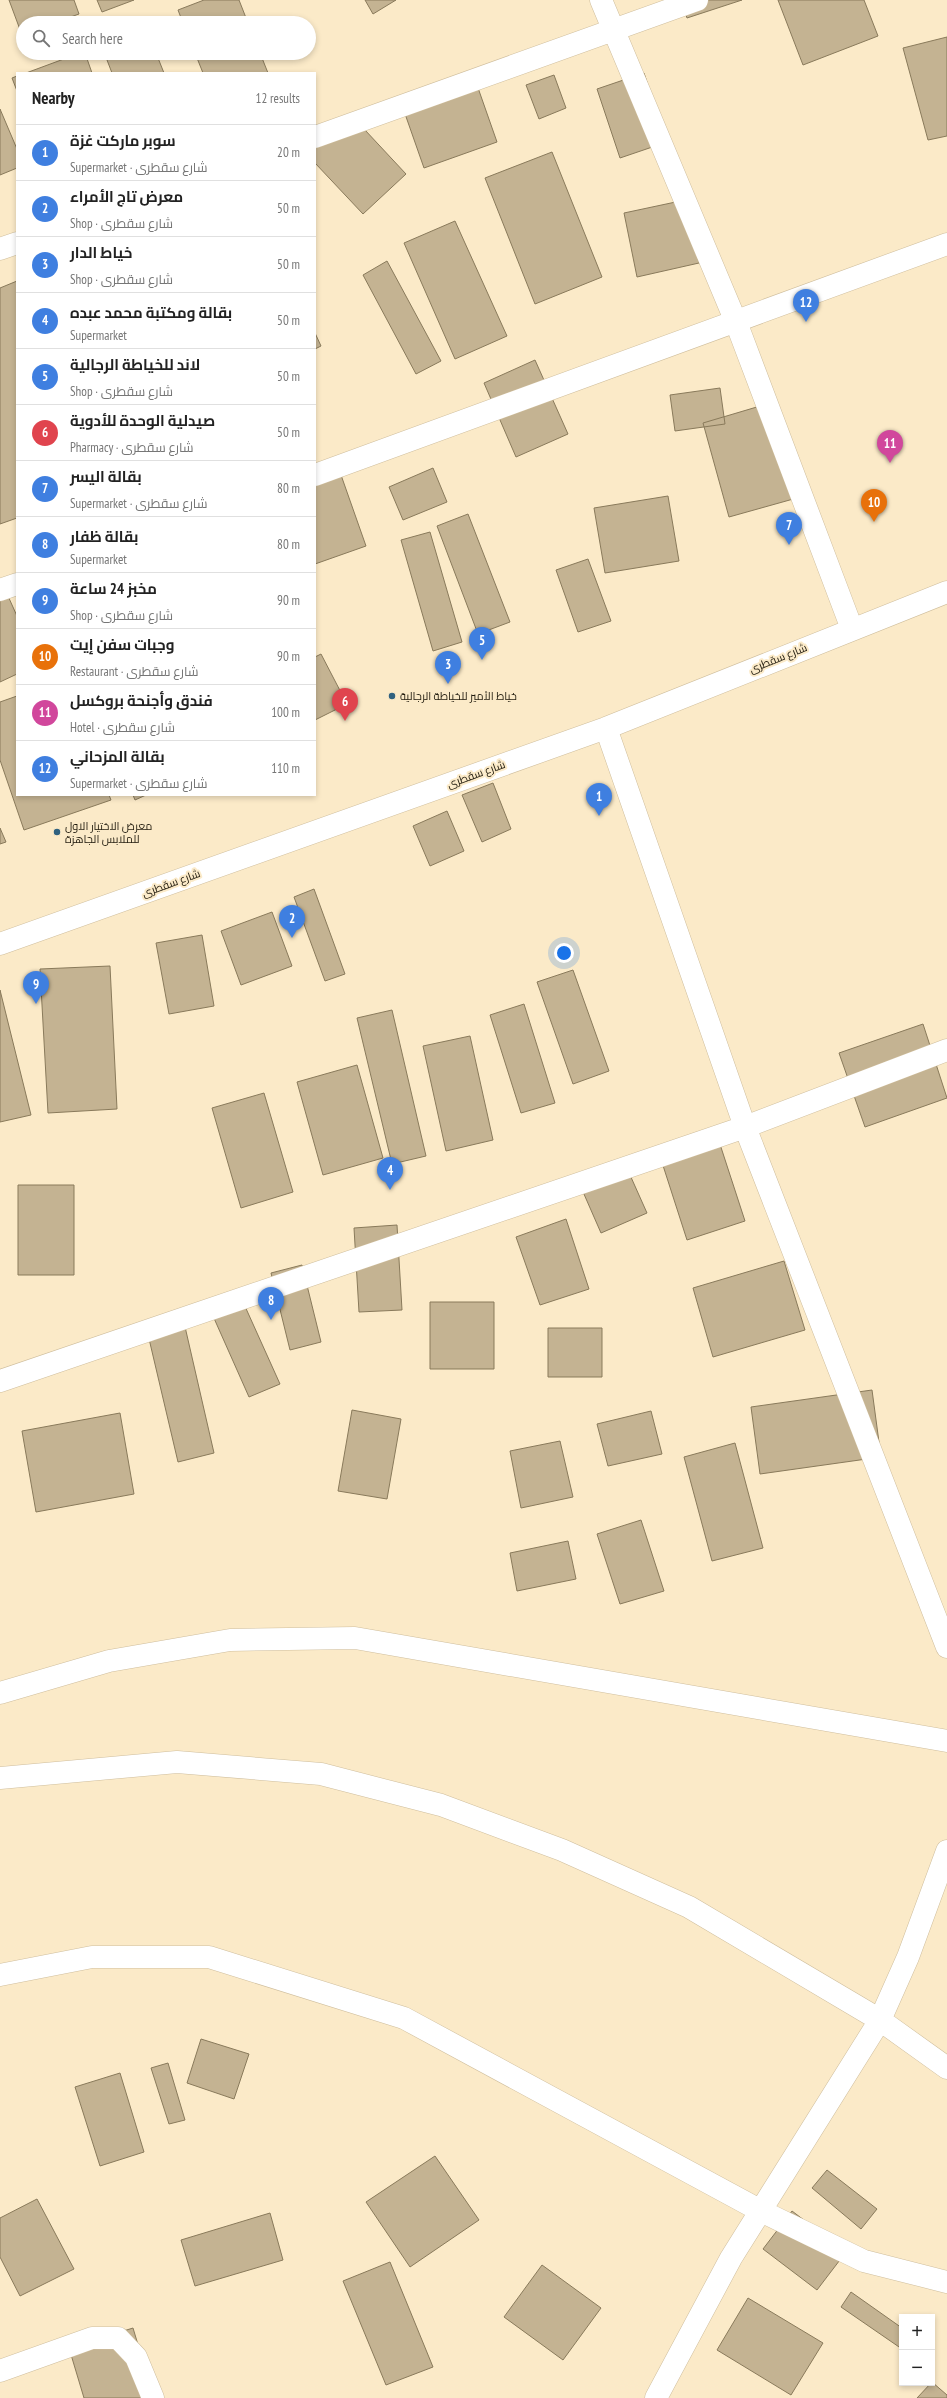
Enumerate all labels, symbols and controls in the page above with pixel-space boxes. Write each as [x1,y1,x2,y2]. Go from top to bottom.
search box [16,16,316,60]
icon: search [30,27,52,49]
text: Search here [62,29,123,48]
text: Nearby [32,87,75,109]
text: 12 results [256,90,300,107]
text: سوبر ماركت غزة [70,131,176,150]
text: 1 [42,144,48,161]
text: 20 m [277,144,300,161]
text: Supermarket · شارع سقطرى [70,159,207,176]
text: معرض تاج الأمراء [70,187,183,206]
text: 2 [42,200,48,217]
text: 50 m [277,200,300,217]
text: Shop · شارع سقطرى [70,215,173,232]
text: خياط الدار [70,243,132,262]
text: 3 [42,256,48,273]
text: 50 m [277,256,300,273]
text: Shop · شارع سقطرى [70,271,173,288]
pin: 12 [793,289,819,322]
text: بقالة ومكتبة محمد عبده [70,303,232,322]
text: 4 [42,312,48,329]
text: 50 m [277,312,300,329]
text: Supermarket [70,327,127,344]
text: لاند للخياطة الرجالية [70,355,200,374]
text: 5 [42,368,48,385]
text: 50 m [277,368,300,385]
text: Shop · شارع سقطرى [70,383,173,400]
text: صيدلية الوحدة للأدوية [70,411,215,430]
text: 6 [42,424,48,441]
text: 50 m [277,424,300,441]
pin: 11 [877,430,903,463]
text: Pharmacy · شارع سقطرى [70,439,194,456]
text: بقالة اليسر [70,467,142,486]
text: 7 [42,480,48,497]
text: 80 m [277,480,300,497]
pin: 10 [861,489,887,522]
text: Supermarket · شارع سقطرى [70,495,207,512]
pin: 7 [776,512,802,545]
text: بقالة ظفار [70,527,139,546]
text: 8 [42,536,48,553]
text: 80 m [277,536,300,553]
text: Supermarket [70,551,127,568]
text: مخبز 24 ساعة [70,579,157,598]
text: 9 [42,592,48,609]
text: 90 m [277,592,300,609]
text: Shop · شارع سقطرى [70,607,173,624]
pin: 5 [469,627,495,660]
text: وجبات سفن إيت [70,635,174,654]
street label: شارع سقطرى [747,640,809,677]
text: 10 [39,648,51,665]
text: 90 m [277,648,300,665]
pin: 3 [435,651,461,684]
text: Restaurant · شارع سقطرى [70,663,199,680]
pin: 6 [332,688,358,721]
place label: خياط الأمير للخياطة الرجالية [400,689,517,703]
text: فندق وأجنحة بروكسل [70,691,213,710]
marker: خياط الأمير للخياطة الرجالية [387,691,397,701]
text: 11 [39,704,51,721]
text: 100 m [271,704,300,721]
text: Hotel · شارع سقطرى [70,719,175,736]
text: بقالة المزحاني [70,747,165,766]
street label: شارع سقطرى [445,757,507,792]
text: 12 [39,760,51,777]
text: 110 m [271,760,300,777]
text: Supermarket · شارع سقطرى [70,775,207,792]
pin: 1 [586,783,612,816]
place label: معرض الاختيار الاول للملابس الجاهزة [65,819,152,846]
marker: معرض الاختيار الاول للملابس الجاهزة [52,827,62,837]
street label: شارع سقطرى [140,866,202,901]
pin: 2 [279,905,305,938]
your location [554,943,574,963]
pin: 9 [23,971,49,1004]
pin: 4 [377,1157,403,1190]
pin: 8 [258,1287,284,1320]
map controls [899,2314,935,2386]
button: + [899,2314,935,2350]
button: − [899,2350,935,2386]

